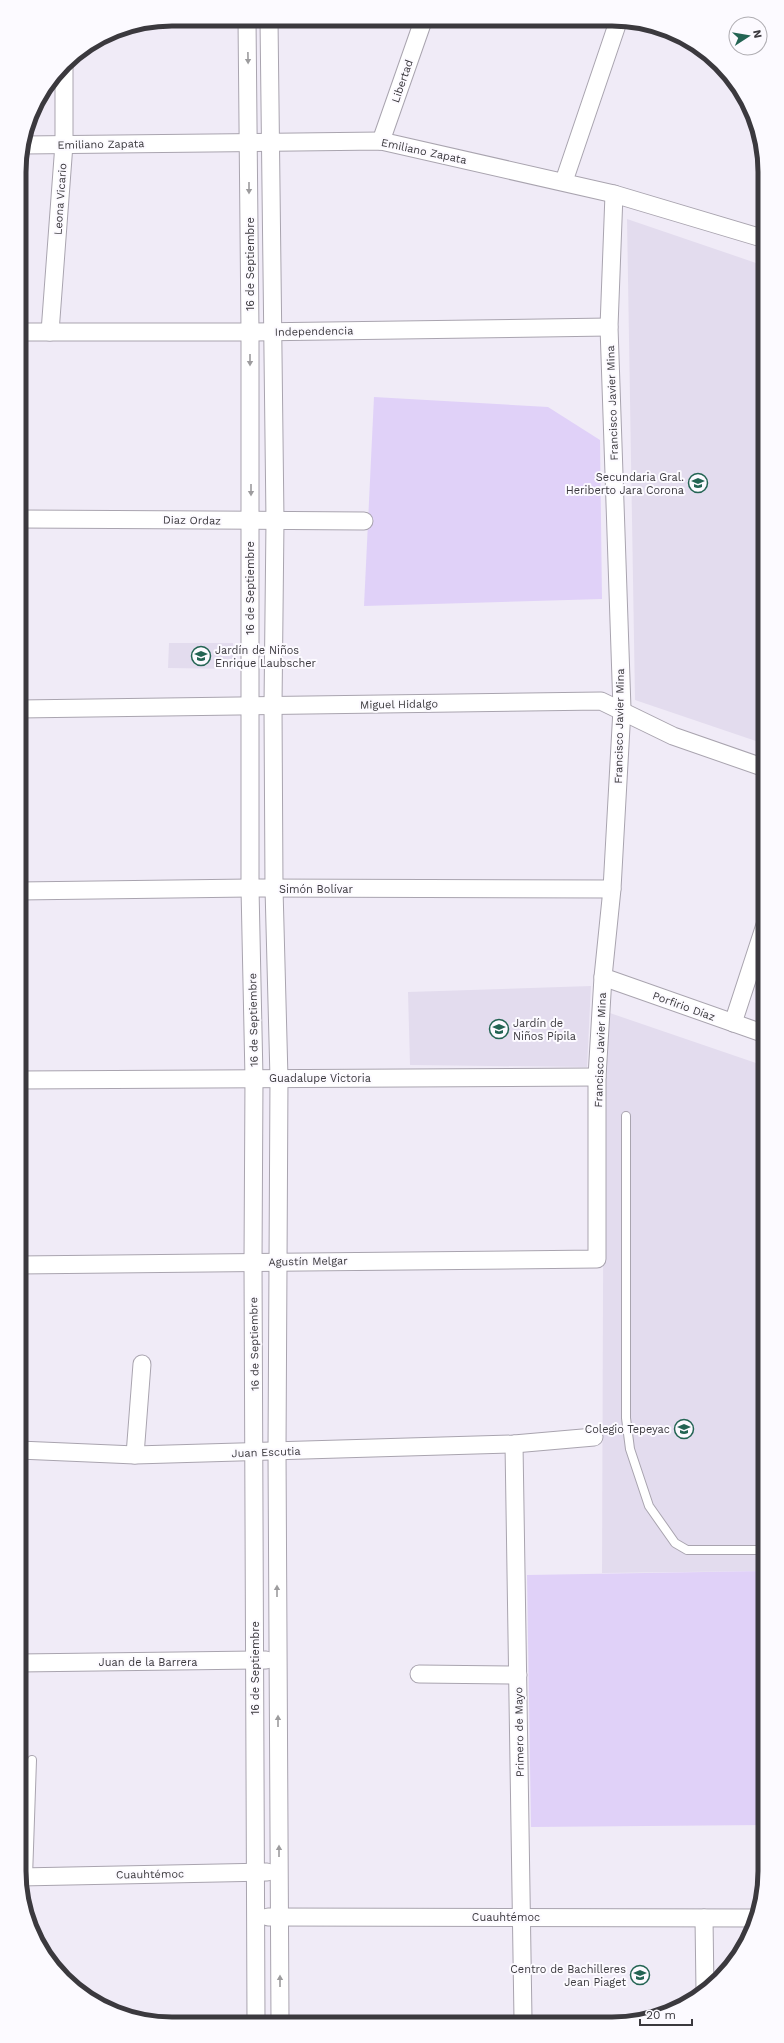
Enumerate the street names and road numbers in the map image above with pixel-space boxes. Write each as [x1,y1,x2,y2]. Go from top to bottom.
street label: Libertad [389,58,416,104]
street label: Emiliano Zapata [380,136,468,167]
street label: Emiliano Zapata [57,137,145,152]
street label: Leona Vicario [52,163,69,235]
street label: 16 de Septiembre [244,217,257,311]
street label: Independencia [275,324,353,339]
street label: Francisco Javier Mina [604,345,621,461]
street label: Diaz Ordaz [163,513,221,528]
street label: 16 de Septiembre [244,541,257,635]
street label: Francisco Javier Mina [612,668,627,784]
street label: Miguel Hidalgo [360,697,438,712]
street label: Simón Bolívar [279,883,353,896]
street label: 16 de Septiembre [246,973,261,1067]
street label: Porfirio Díaz [651,989,717,1024]
street label: Francisco Javier Mina [592,992,609,1108]
street label: Guadalupe Victoria [269,1072,371,1085]
street label: Agustín Melgar [268,1254,348,1269]
street label: 16 de Septiembre [247,1297,262,1391]
street label: Juan Escutia [231,1445,301,1460]
street label: 16 de Septiembre [249,1621,262,1715]
street label: Juan de la Barrera [99,1656,197,1669]
street label: Primero de Mayo [512,1687,527,1777]
street label: Cuauhtémoc [116,1867,184,1882]
street label: Cuauhtémoc [472,1911,540,1924]

